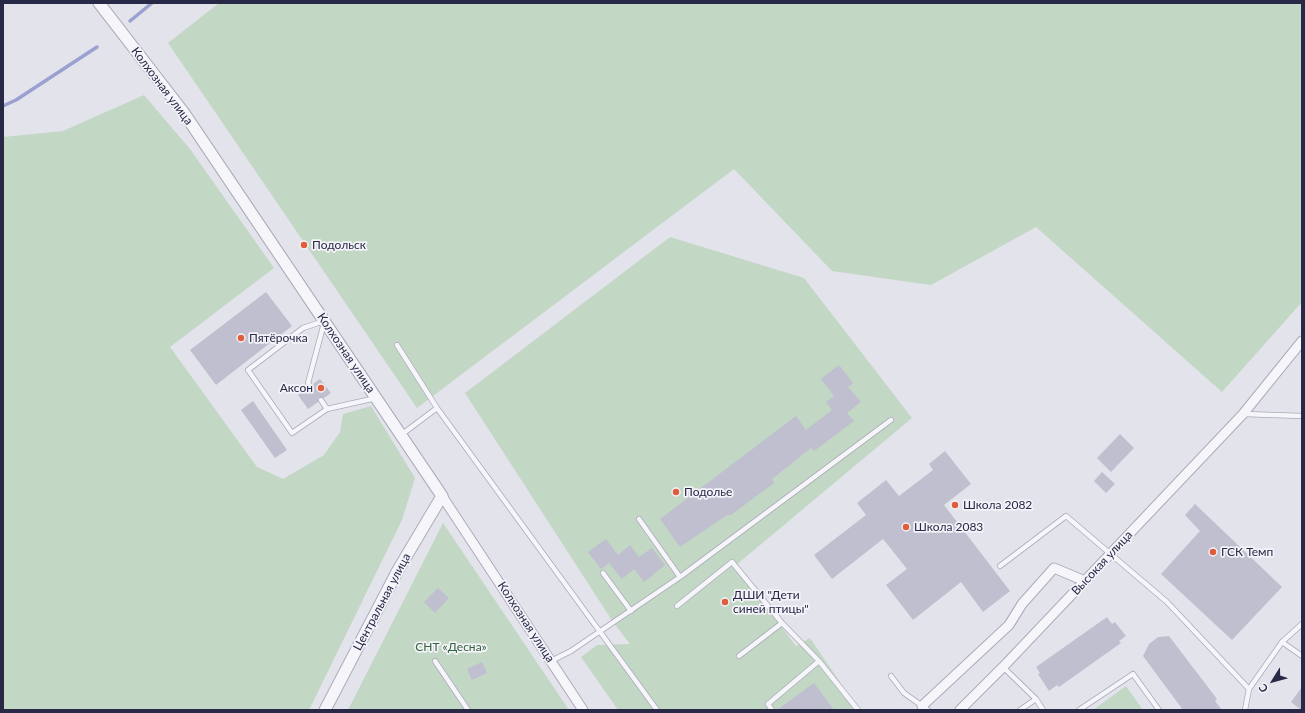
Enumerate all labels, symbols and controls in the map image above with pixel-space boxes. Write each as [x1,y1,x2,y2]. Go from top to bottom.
street label: Колхозная улица [128,44,196,128]
place label: Подольск [312,238,366,252]
marker: Подольск [299,240,309,250]
street label: Колхозная улица [314,310,378,396]
place label: Пятёрочка [249,331,308,345]
marker: Пятёрочка [236,333,246,343]
place label: Аксон [280,381,313,395]
marker: Аксон [316,383,326,393]
place label: Подолье [684,485,732,499]
marker: Подолье [671,487,681,497]
place label: Школа 2082 [963,498,1032,512]
marker: Школа 2082 [950,500,960,510]
place label: Школа 2083 [914,520,983,534]
marker: Школа 2083 [901,522,911,532]
street label: Высокая улица [1069,528,1135,598]
place label: ГСК Темп [1221,545,1273,559]
marker: ГСК Темп [1208,547,1218,557]
street label: Центральная улица [350,551,414,653]
street label: Колхозная улица [495,579,557,665]
place label: ДШИ "Дети синей птицы" [733,588,809,616]
marker: ДШИ "Дети синей птицы" [720,597,730,607]
park label: СНТ «Десна» [415,640,487,654]
north arrow [1253,661,1293,701]
text: С [1256,682,1270,695]

